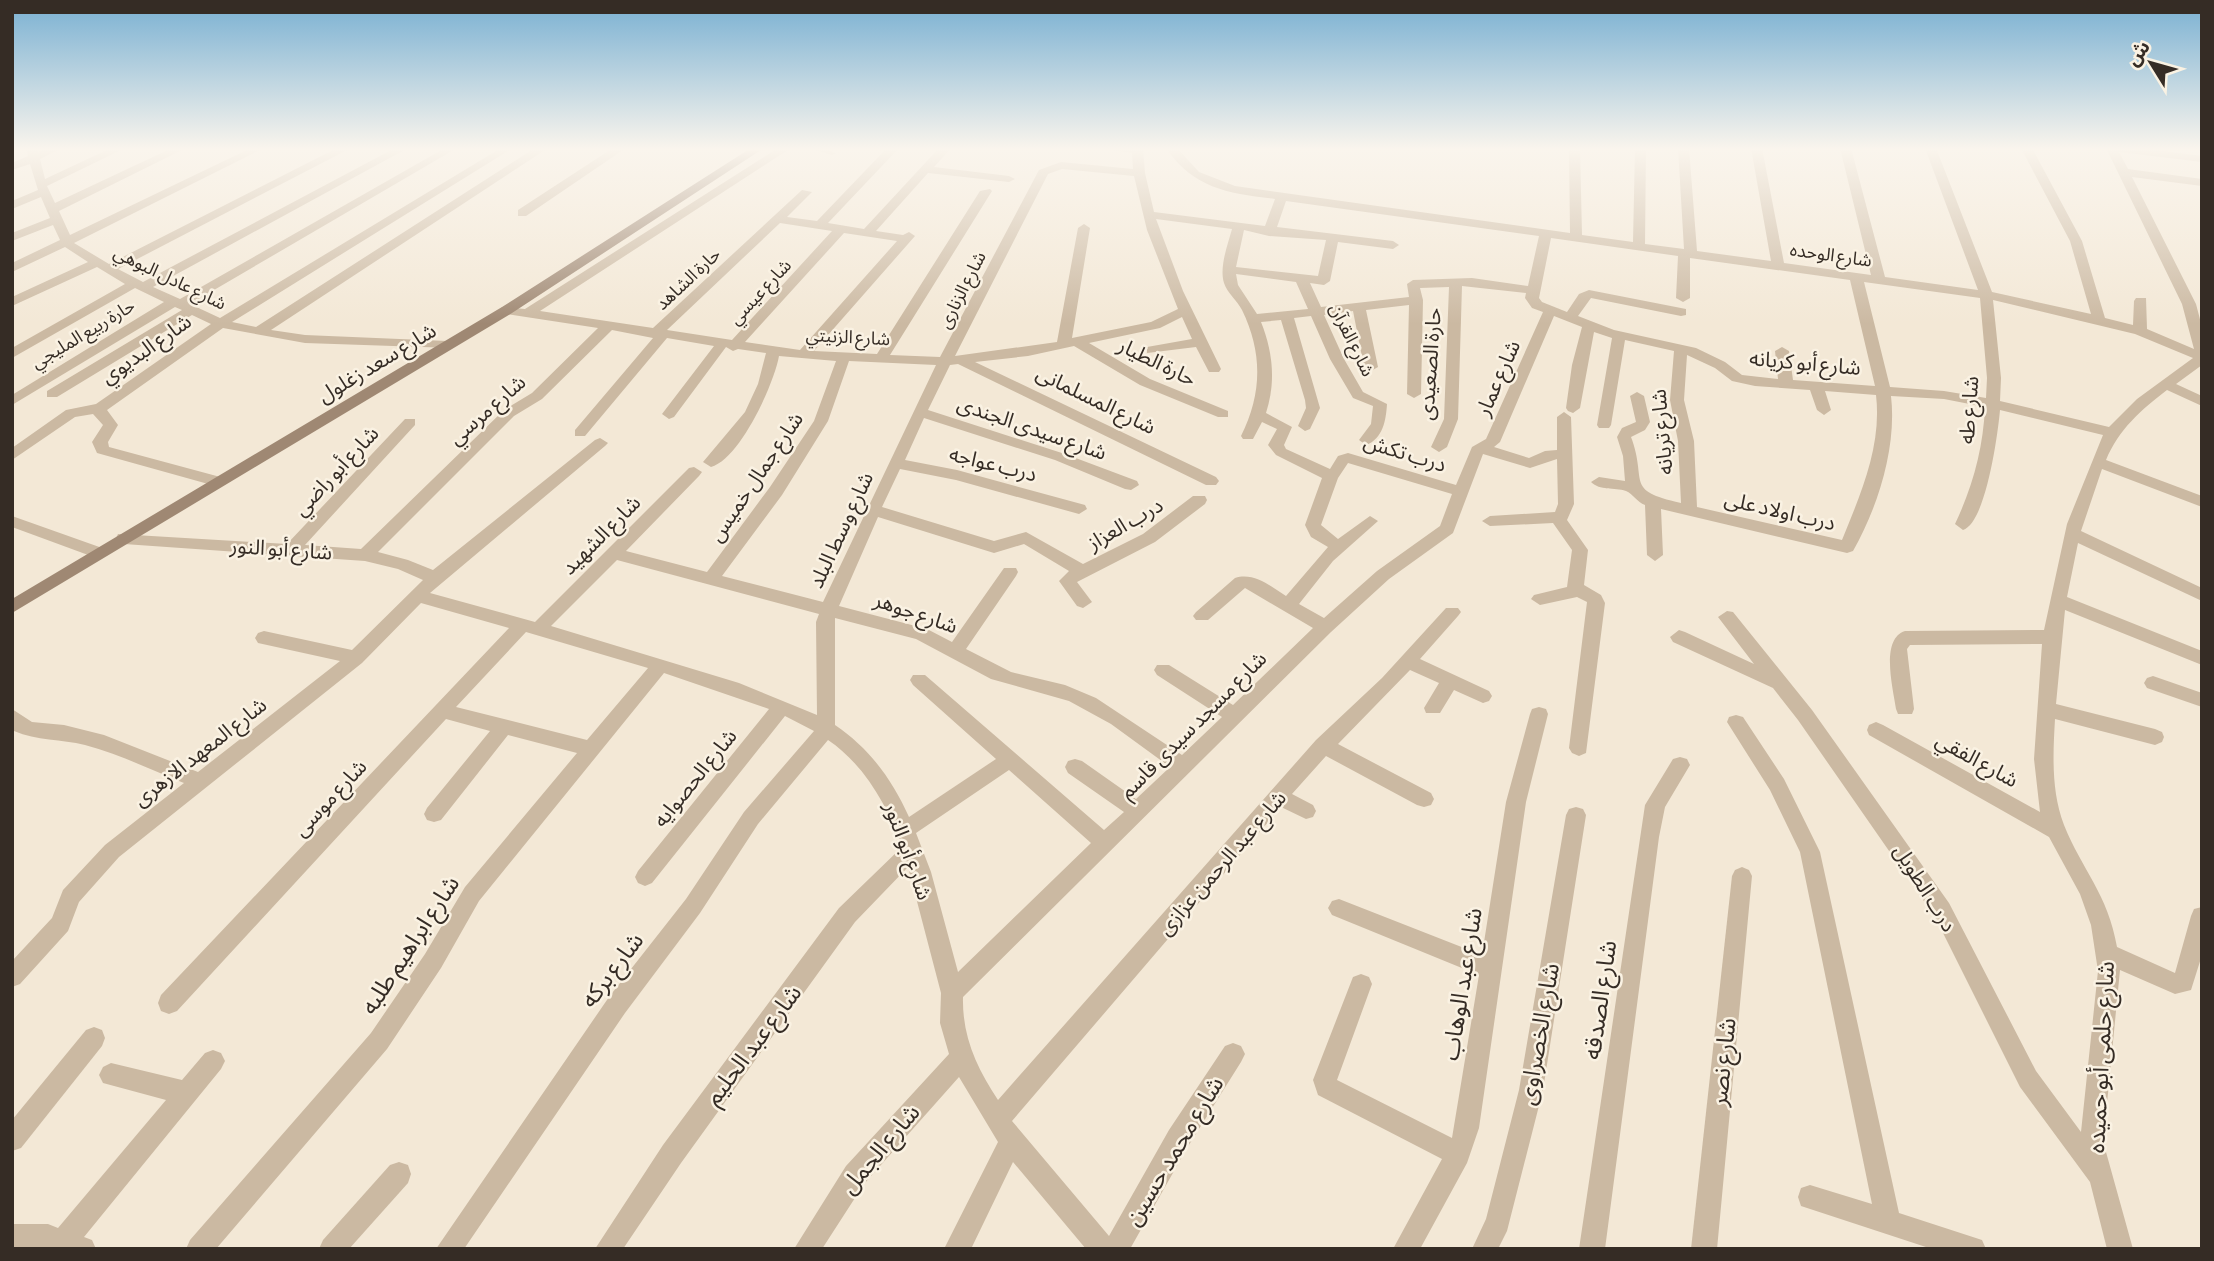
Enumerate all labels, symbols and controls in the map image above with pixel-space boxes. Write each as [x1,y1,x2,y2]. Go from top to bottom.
north arrow [2116,28,2186,98]
text: ش [2121,36,2154,70]
street label: شارع الوحده [1788,238,1873,275]
street label: شارع عادل البوهي [109,241,230,317]
street label: حارة الشاهد [651,243,725,315]
street label: شارع الزنارى [933,248,993,334]
street label: شارع عيسي [724,255,798,331]
street label: حارة ربيع المليجي [27,294,140,376]
street label: شارع القرآن [1322,300,1379,381]
street label: حارة الصعيدى [1413,307,1446,421]
street label: شارع البديوي [96,308,198,392]
street label: شارع سعد زغلول [313,317,442,410]
street label: شارع الزنيتي [805,324,891,353]
street label: حارة الطيار [1113,332,1200,391]
street label: شارع عمار [1469,336,1528,422]
street label: شارع أبو كريانه [1748,345,1862,383]
street label: شارع المسلمانى [1031,360,1160,442]
street label: شارع مرسي [443,369,533,453]
street label: شارع طه [1954,375,1986,445]
street label: شارع تريانه [1645,388,1681,476]
street label: شارع سيدى الجندى [953,390,1110,468]
street label: شارع جمال خميس [703,407,811,548]
street label: شارع أبو راضي [288,421,386,523]
street label: درب تكش [1361,428,1449,477]
street label: درب عواجه [947,441,1040,486]
street label: شارع وسط البلد [803,468,881,593]
street label: درب اولاد على [1722,486,1838,535]
street label: شارع الشهيد [556,490,648,582]
street label: درب العزاز [1082,492,1167,556]
street label: شارع أبو النور [228,532,333,568]
street label: شارع جوهر [869,586,961,641]
street label: شارع مسجد سيدى قاسم [1114,646,1274,806]
street label: شارع المعهد الازهرى [128,692,273,814]
street label: شارع الحصوايه [647,724,744,834]
street label: شارع الفقي [1930,727,2023,796]
street label: شارع موسى [288,754,374,844]
street label: شارع عبد الرحمن عزازى [1152,785,1293,942]
street label: شارع أبو النور [876,797,938,904]
street label: درب الطويل [1889,839,1962,936]
street label: شارع ابراهيم طلبه [355,870,468,1021]
street label: شارع عبد الوهاب [1436,906,1491,1063]
street label: شارع بركه [575,927,652,1015]
street label: شارع الصدقه [1578,939,1625,1062]
street label: شارع حلمى أبو حميده [2080,960,2123,1154]
street label: شارع الخصراوى [1513,961,1568,1108]
street label: شارع عبد الحليم [699,979,810,1112]
street label: شارع نصر [1704,1016,1745,1109]
street label: شارع محمد حسين [1119,1071,1232,1232]
street label: شارع الجمل [834,1098,928,1202]

